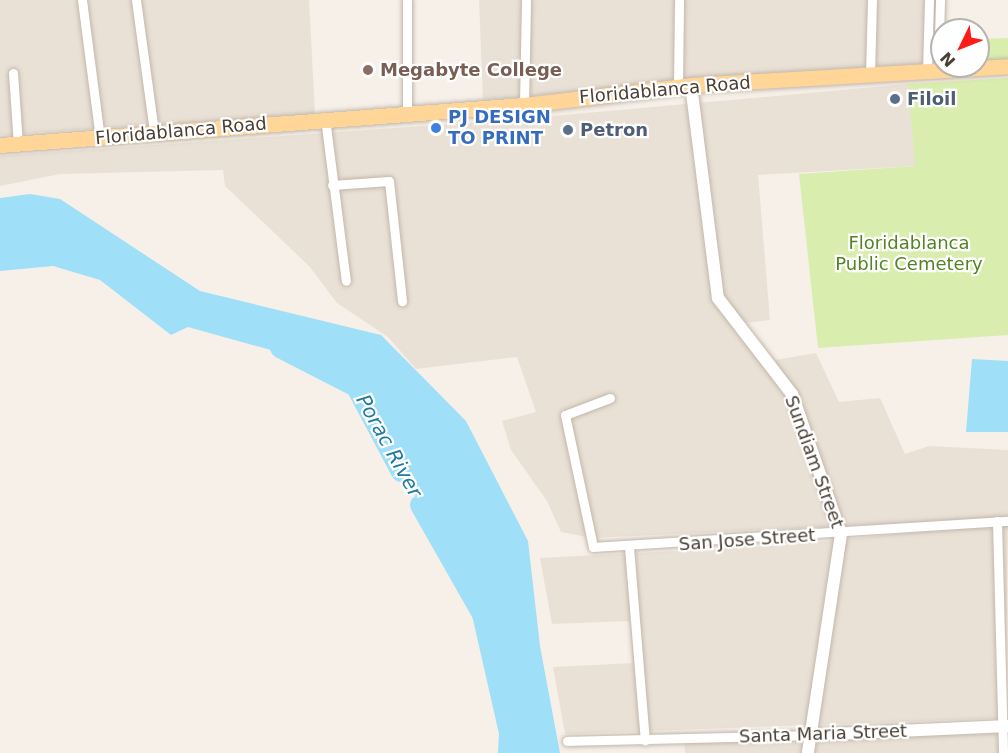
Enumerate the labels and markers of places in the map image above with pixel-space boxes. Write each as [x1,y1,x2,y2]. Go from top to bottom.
place label: Megabyte College [380,59,562,81]
marker: Megabyte College [361,63,375,77]
place label: Filoil [907,88,956,110]
marker: Filoil [888,92,902,106]
place label: PJ DESIGN TO PRINT [448,107,551,150]
place label: Petron [580,119,648,141]
marker: PJ DESIGN TO PRINT [429,121,443,135]
marker: Petron [561,123,575,137]

